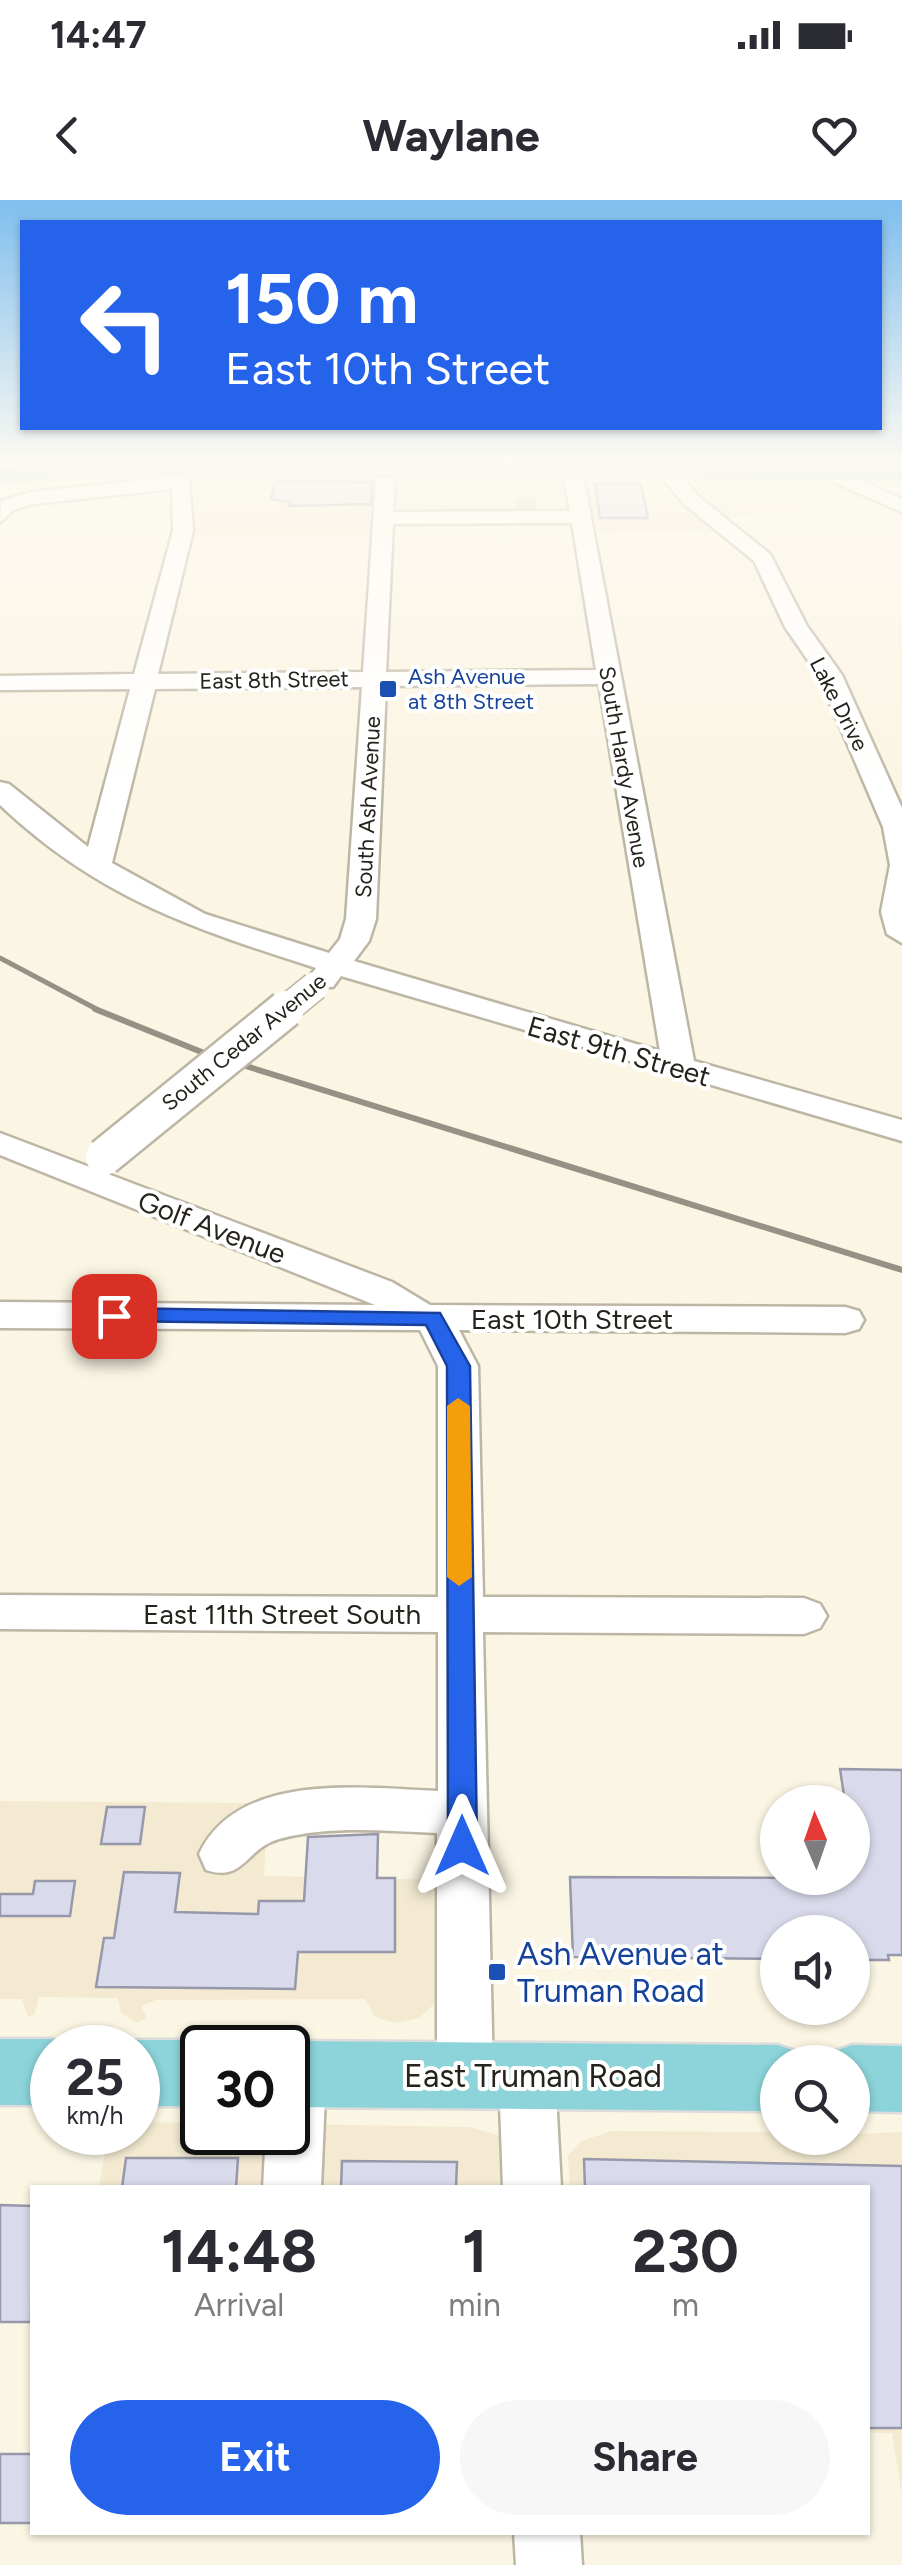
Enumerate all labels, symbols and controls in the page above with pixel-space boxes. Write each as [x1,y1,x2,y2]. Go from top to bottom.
text: 14:47 [50,12,147,58]
icon: back [40,108,95,163]
text: Waylane [362,108,540,162]
icon: heart [807,108,862,163]
text: 150 m [225,256,418,341]
icon: left [60,260,190,390]
text: East 10th Street [225,341,550,395]
street label: Lake Drive [804,653,874,755]
place label: Ash Avenue at 8th Street [408,663,534,715]
street label: South Hardy Avenue [593,664,655,870]
street label: East 8th Street [199,665,349,695]
marker: Ash Avenue at 8th Street [377,678,399,700]
street label: South Ash Avenue [350,716,386,898]
street label: South Cedar Avenue [156,967,332,1117]
street label: East 9th Street [524,1009,714,1093]
street label: Golf Avenue [133,1183,291,1271]
pin [72,1274,157,1359]
icon: arrive [87,1289,142,1344]
street label: East 10th Street [471,1302,673,1336]
street label: East 11th Street South [143,1597,421,1631]
north arrow [760,1785,870,1895]
map controls [760,1785,870,2155]
position arrow [410,1794,514,1898]
button: sound [760,1915,870,2025]
place label: Ash Avenue at Truman Road [517,1935,724,2010]
marker: Ash Avenue at Truman Road [486,1961,508,1983]
speed limit sign: 30 [180,2025,310,2155]
button: search [760,2045,870,2155]
text: 25 [66,2047,124,2108]
street label: East Truman Road [404,2057,662,2095]
text: km/h [66,2100,124,2130]
text: 14:48 [161,2215,317,2287]
text: 1 [462,2215,487,2287]
text: 230 [632,2215,739,2287]
text: Arrival [194,2286,284,2324]
text: min [448,2286,501,2324]
text: m [672,2286,699,2324]
button: Exit [70,2400,440,2515]
button: Share [460,2400,830,2515]

